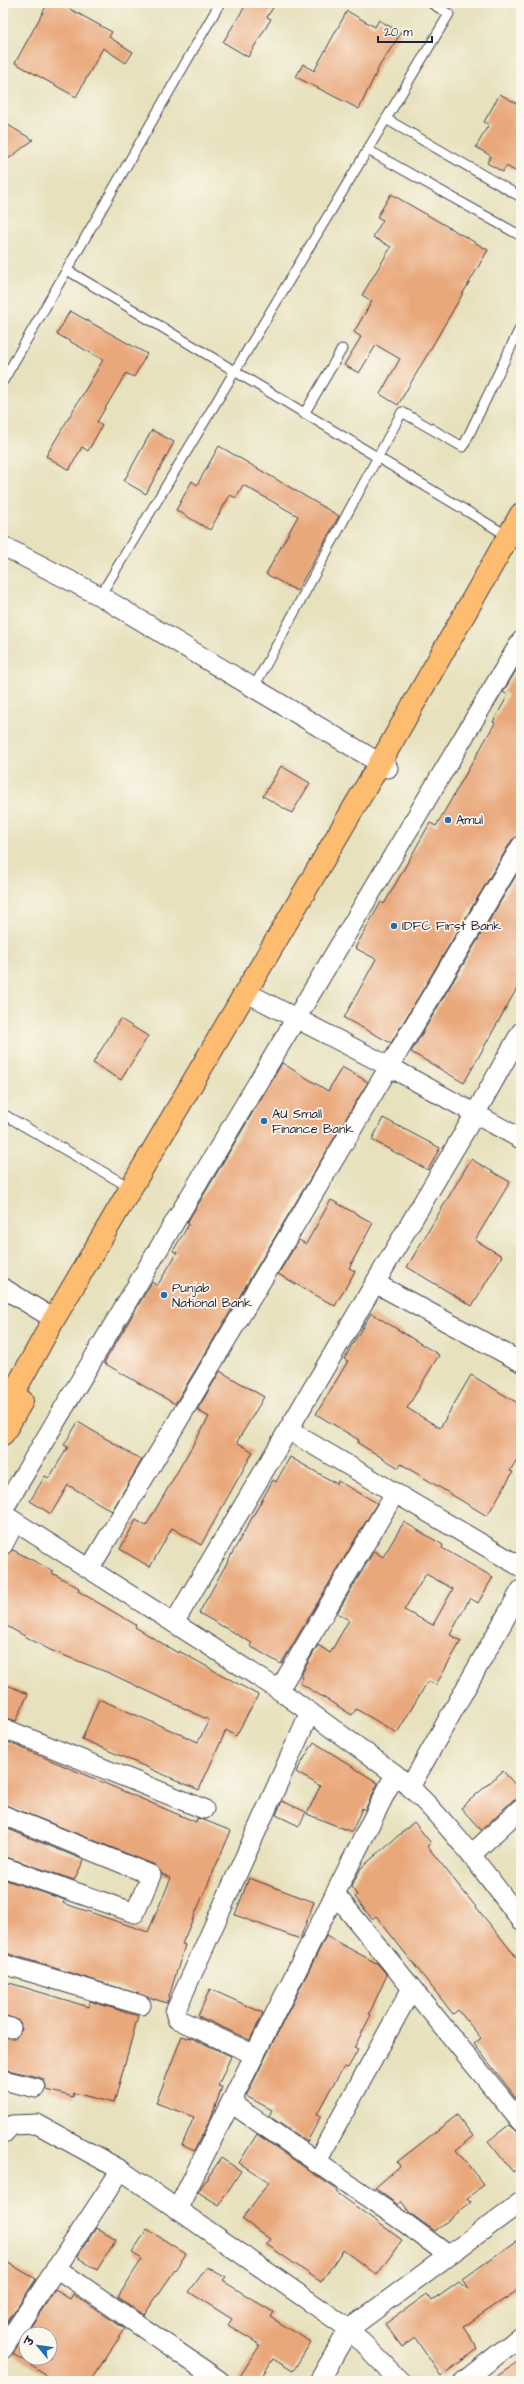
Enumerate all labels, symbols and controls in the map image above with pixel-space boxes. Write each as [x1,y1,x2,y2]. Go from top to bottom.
scale bar [378,18,432,44]
text: 20 m [384,24,413,41]
place label: Amul [456,811,483,829]
marker: Amul [443,815,453,825]
place label: IDFC First Bank [402,917,501,935]
marker: IDFC First Bank [389,921,399,931]
place label: AU Small Finance Bank [272,1105,353,1138]
marker: AU Small Finance Bank [259,1116,269,1126]
place label: Punjab National Bank [172,1279,252,1312]
marker: Punjab National Bank [159,1290,169,1300]
north arrow [18,2326,58,2366]
text: उ [21,2333,39,2349]

